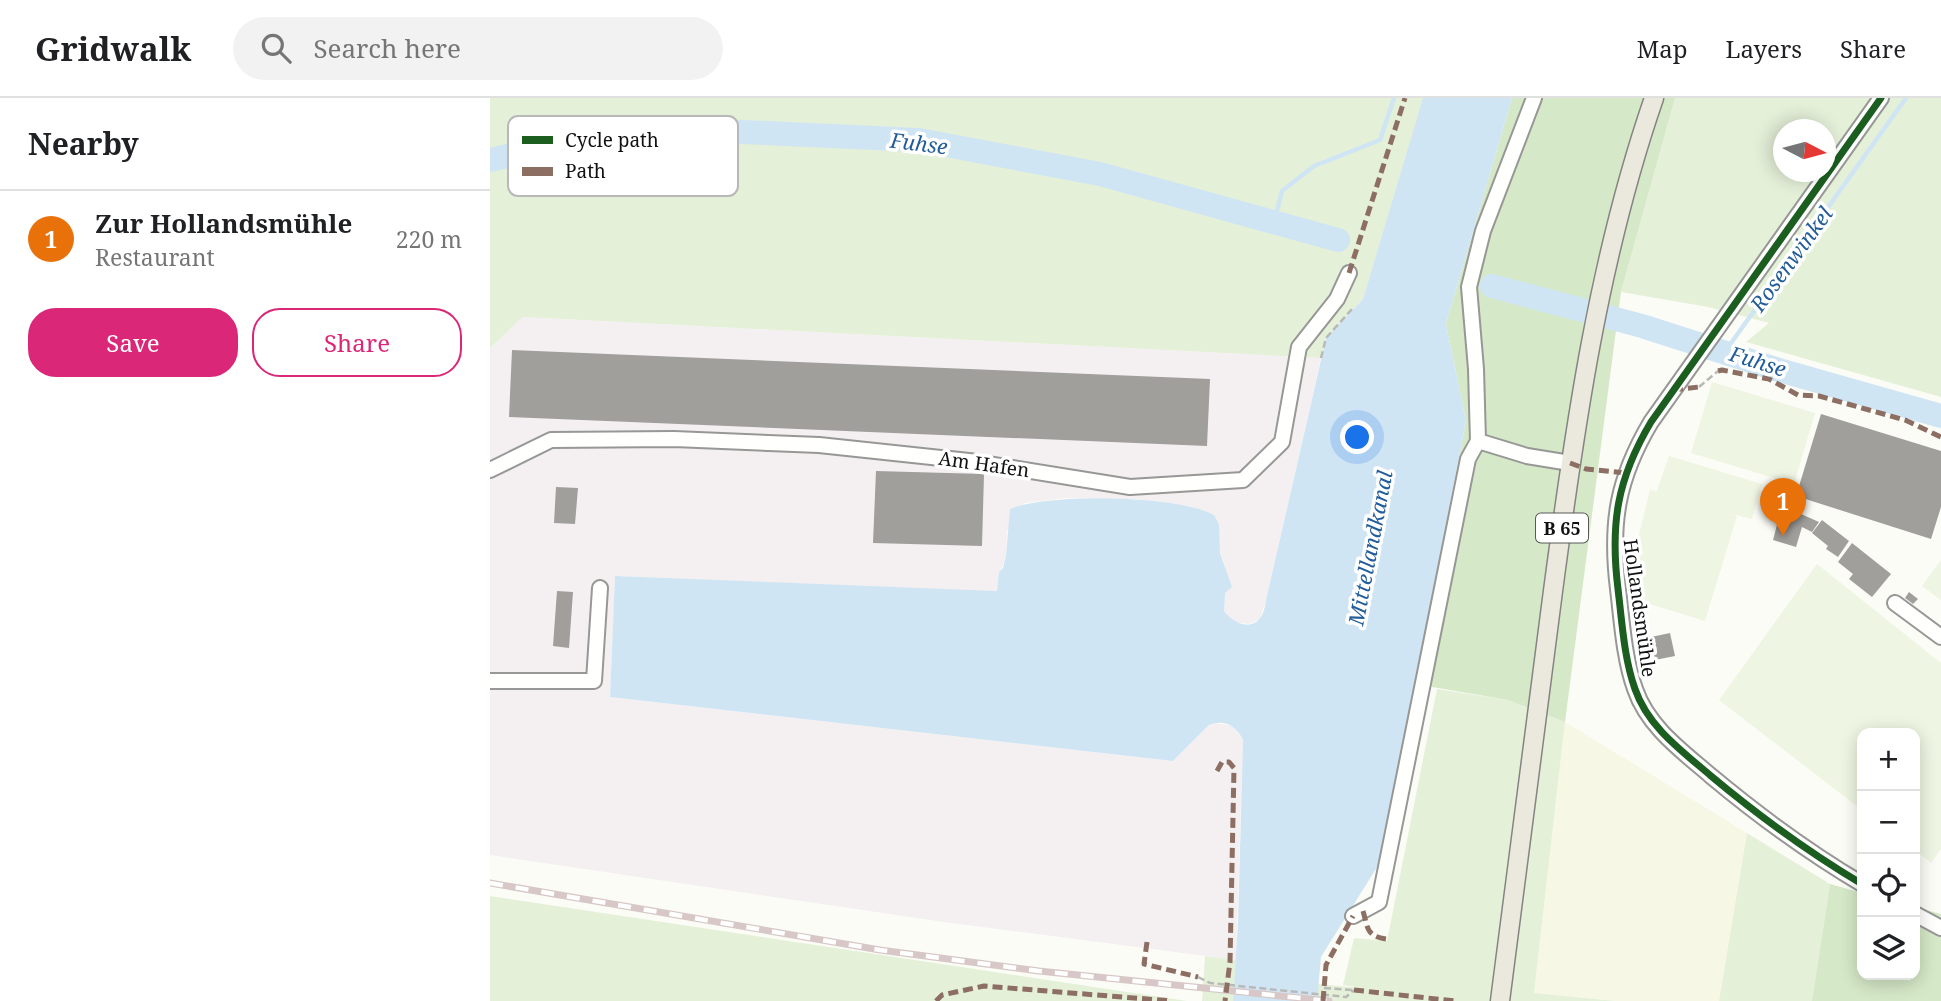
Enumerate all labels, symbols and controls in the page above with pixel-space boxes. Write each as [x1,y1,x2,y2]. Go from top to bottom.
search box [233,17,723,80]
text: Gridwalk [35,26,191,71]
icon: search [257,29,295,67]
text: Search here [313,30,461,66]
text: Map [1637,32,1688,65]
text: Layers [1726,32,1802,65]
text: Share [1840,32,1906,65]
legend [508,116,738,196]
north arrow [1773,119,1836,182]
text: Nearby [28,123,139,164]
water label: Fuhse [888,125,949,160]
text: Cycle path [565,127,659,153]
text: Path [565,158,606,184]
water label: Rosenwinkel [1743,200,1839,318]
text: Zur Hollandsmühle [95,205,352,241]
text: 1 [45,223,58,255]
text: 220 m [396,223,462,255]
text: Restaurant [95,241,215,273]
button: Save [28,308,238,377]
button: Share [252,308,462,377]
water label: Fuhse [1725,339,1790,383]
your location [1340,420,1374,454]
street label: Am Hafen [937,445,1031,483]
water label: Mittellandkanal [1341,468,1399,629]
pin: 1 [1760,478,1806,536]
road number: B 65 [1536,514,1588,542]
street label: Hollandsmühle [1617,537,1663,679]
map controls [1857,728,1920,980]
button: + [1857,728,1920,791]
button: − [1857,791,1920,854]
button: locate [1857,854,1920,917]
button: layers [1857,917,1920,980]

